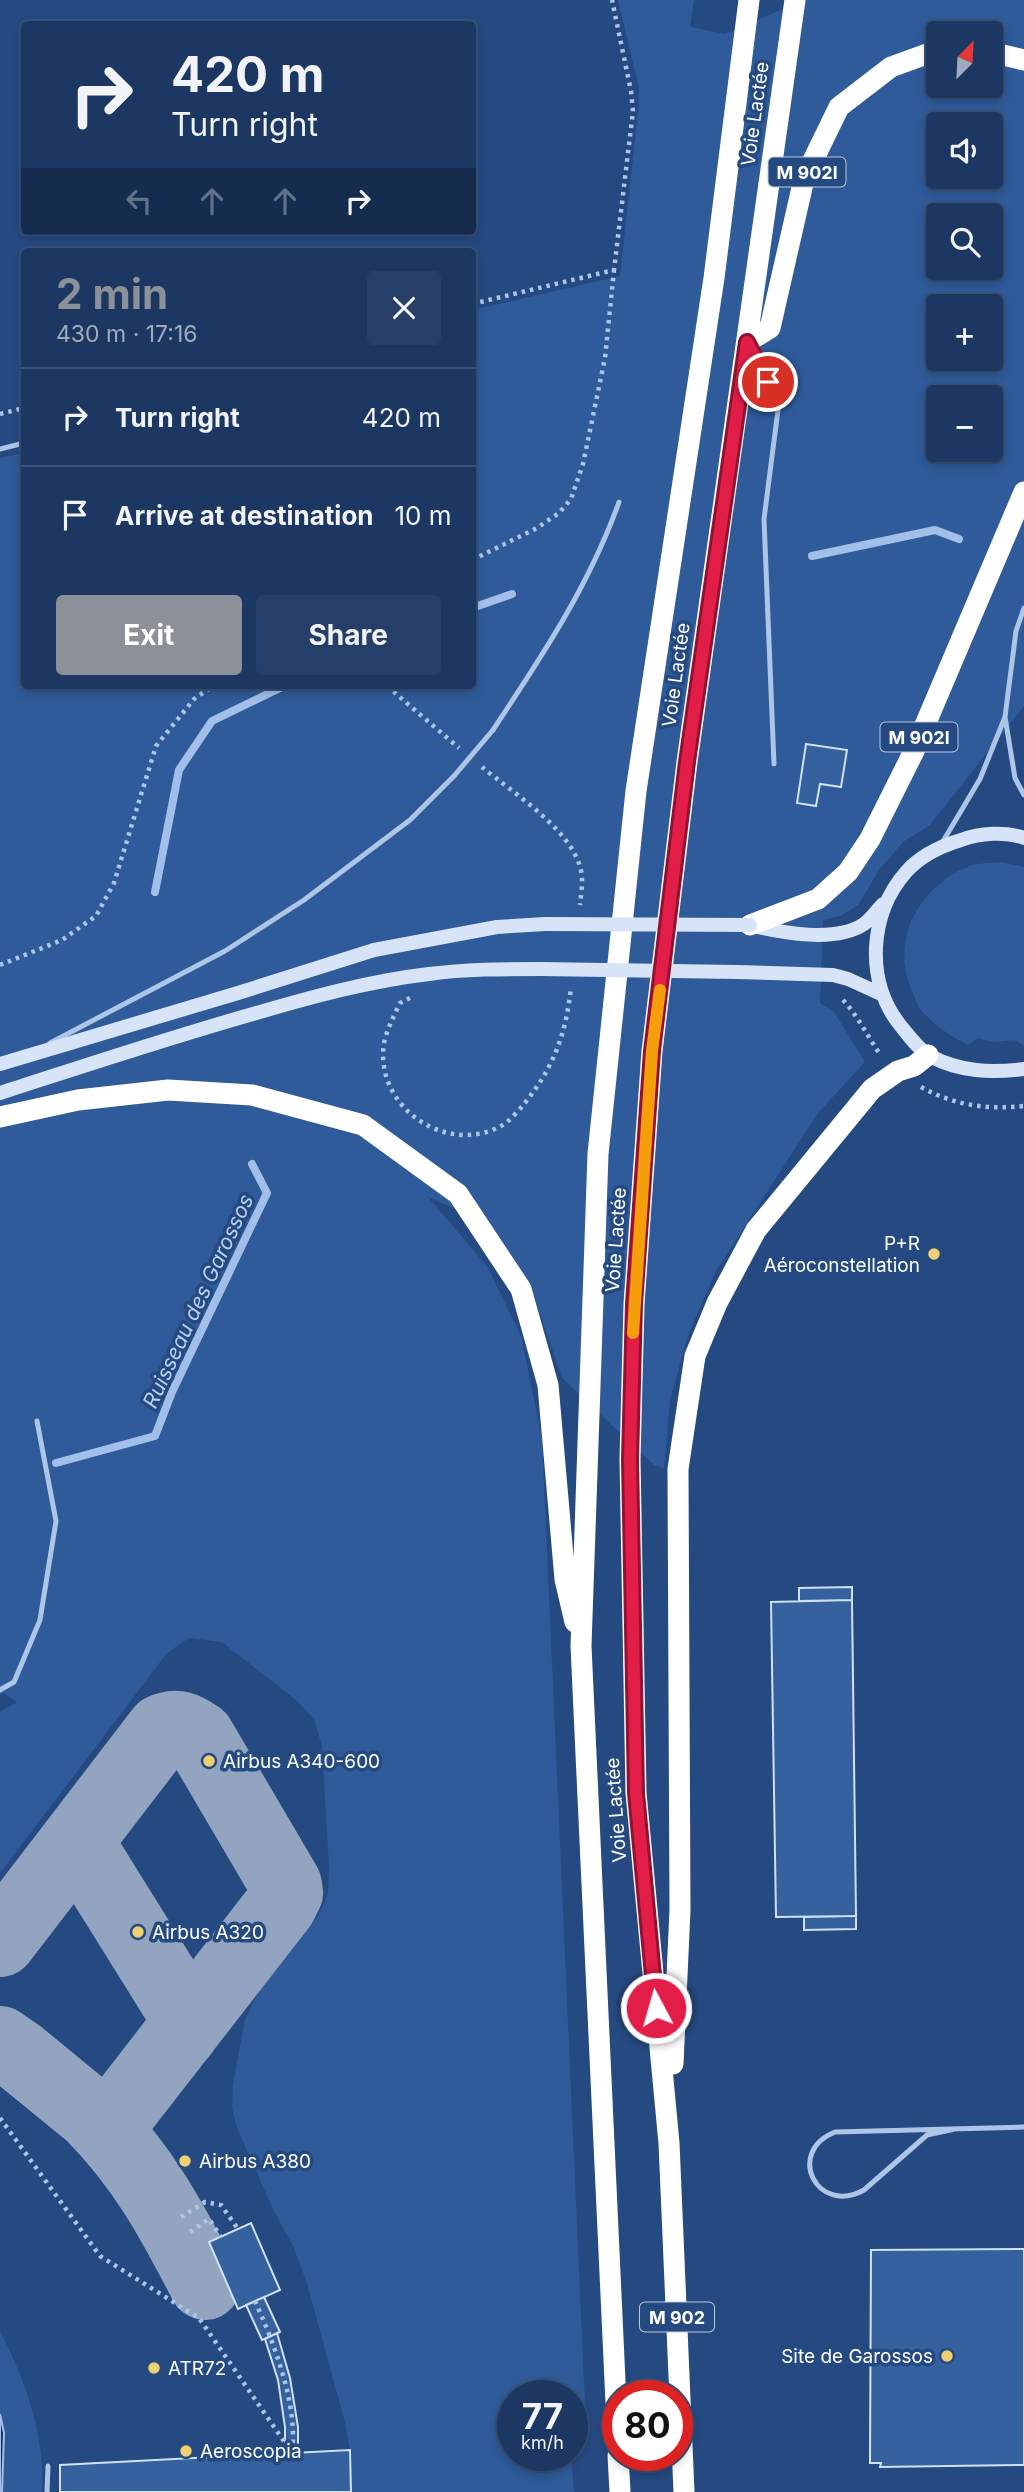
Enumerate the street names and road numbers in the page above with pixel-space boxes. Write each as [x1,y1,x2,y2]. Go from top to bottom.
street label: Voie Lactée [736,60,774,168]
road number: M 902l [768,158,846,187]
street label: Voie Lactée [657,621,695,729]
road number: M 902l [880,722,958,752]
street label: Voie Lactée [601,1187,631,1293]
street label: Voie Lactée [601,1757,631,1863]
road number: M 902 [640,2302,714,2332]

